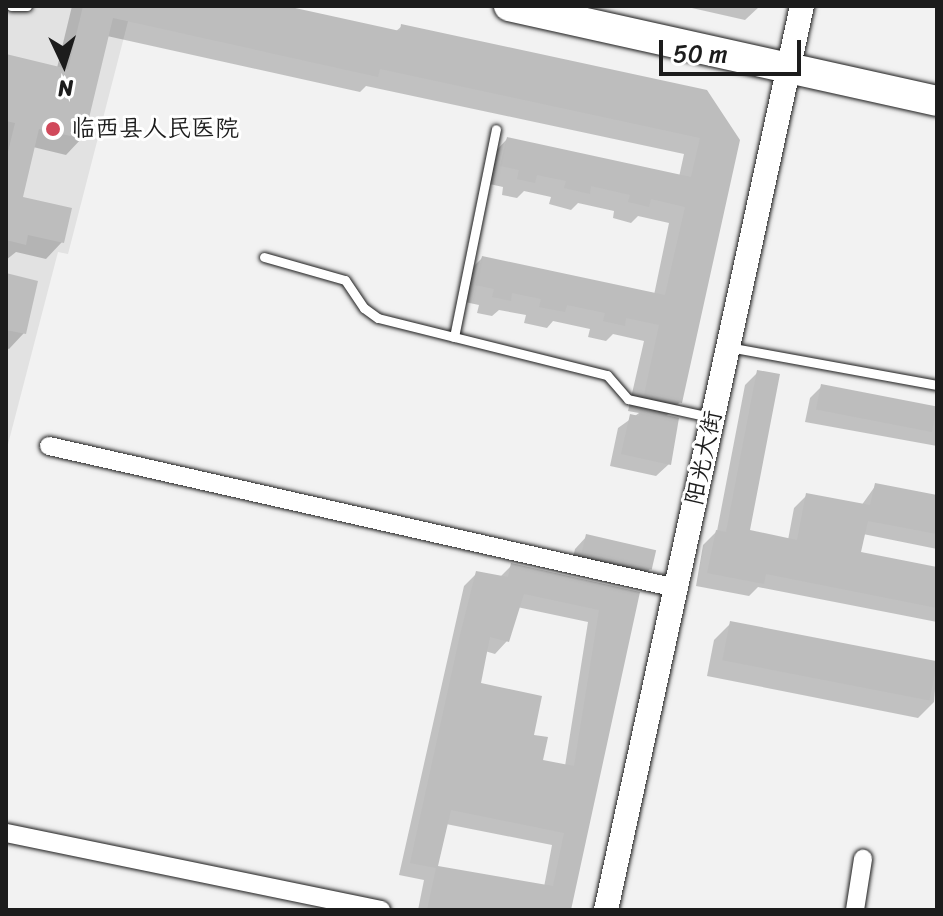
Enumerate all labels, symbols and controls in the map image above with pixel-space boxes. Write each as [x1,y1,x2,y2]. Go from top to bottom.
north arrow [24,24,104,104]
scale bar [663,24,805,74]
text: 50 m [673,33,728,75]
text: N [57,68,75,108]
place label: 临西县人民医院 [71,115,239,143]
marker: 临西县人民医院 [42,118,64,140]
street label: 阳光大街 [680,408,728,508]

